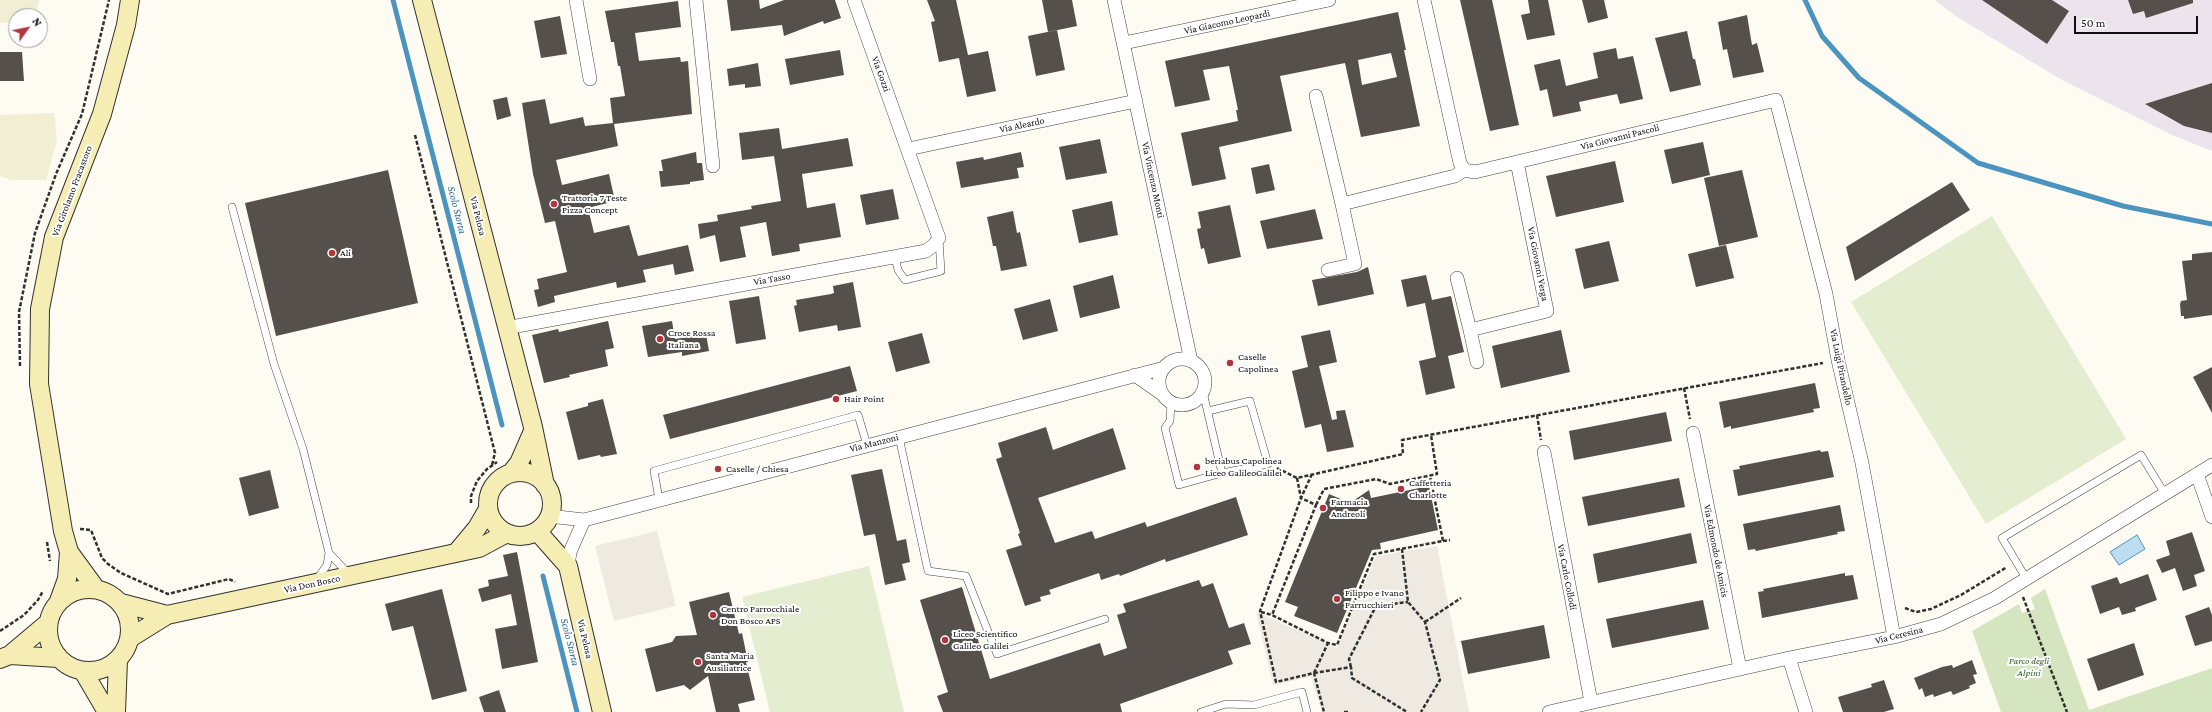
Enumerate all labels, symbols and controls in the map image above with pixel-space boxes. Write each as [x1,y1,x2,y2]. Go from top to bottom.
street label: Via Giacomo Leopardi [1183,7,1271,37]
north arrow [8,8,48,48]
scale bar [2076,8,2200,34]
text: N [30,16,44,28]
text: 50 m [2081,16,2105,30]
street label: Via Gozzi [869,55,893,93]
street label: Via Aleardo [998,114,1046,136]
street label: Via Giovanni Pascoli [1579,121,1661,153]
street label: Via Vincenzo Monti [1139,141,1167,219]
street label: Via Girolamo Fracastoro [49,144,95,238]
water label: Scolo Storta [445,185,469,235]
place label: Trattoria 7 Teste Pizza Concept [562,192,627,216]
street label: Via Pelosa [467,195,489,237]
marker: Trattoria 7 Teste Pizza Concept [549,199,559,209]
street label: Via Giovanni Verga [1525,226,1551,302]
place label: Ali [340,247,351,259]
marker: Ali [327,248,337,258]
street label: Via Tasso [753,270,791,288]
place label: Croce Rossa Italiana [668,327,715,350]
street label: Via Luigi Pirandello [1827,328,1855,406]
marker: Croce Rossa Italiana [655,334,665,344]
place label: Caselle Capolinea [1238,351,1278,374]
marker: Caselle Capolinea [1225,358,1235,368]
place label: Hair Point [844,393,884,405]
marker: Hair Point [831,394,841,404]
street label: Via Manzoni [848,431,900,455]
place label: beriabus Capolinea Liceo GalileoGalilei [1205,455,1282,478]
marker: beriabus Capolinea Liceo GalileoGalilei [1192,462,1202,472]
place label: Caselle / Chiesa [726,463,789,475]
marker: Caselle / Chiesa [713,464,723,474]
place label: Caffetteria Charlotte [1409,477,1451,500]
marker: Caffetteria Charlotte [1396,484,1406,494]
place label: Farmacia Andreoli [1331,496,1368,520]
marker: Farmacia Andreoli [1318,503,1328,513]
street label: Via Edmondo de Amicis [1701,504,1731,598]
street label: Via Carlo Collodi [1555,543,1579,611]
street label: Via Don Bosco [283,572,341,596]
place label: Filippo e Ivano Parrucchieri [1345,587,1404,610]
marker: Filippo e Ivano Parrucchieri [1332,594,1342,604]
place label: Centro Parrocchiale Don Bosco APS [721,603,799,626]
marker: Centro Parrocchiale Don Bosco APS [708,610,718,620]
water label: Scolo Storta [558,617,582,667]
street label: Via Pelosa [575,618,595,660]
street label: Via Ceresina [1874,623,1924,647]
place label: Liceo Scientifico Galileo Galilei [953,628,1017,652]
marker: Liceo Scientifico Galileo Galilei [940,635,950,645]
place label: Santa Maria Ausiliatrice [706,650,754,674]
park label: Parco degli Alpini [2009,655,2049,678]
marker: Santa Maria Ausiliatrice [693,657,703,667]

